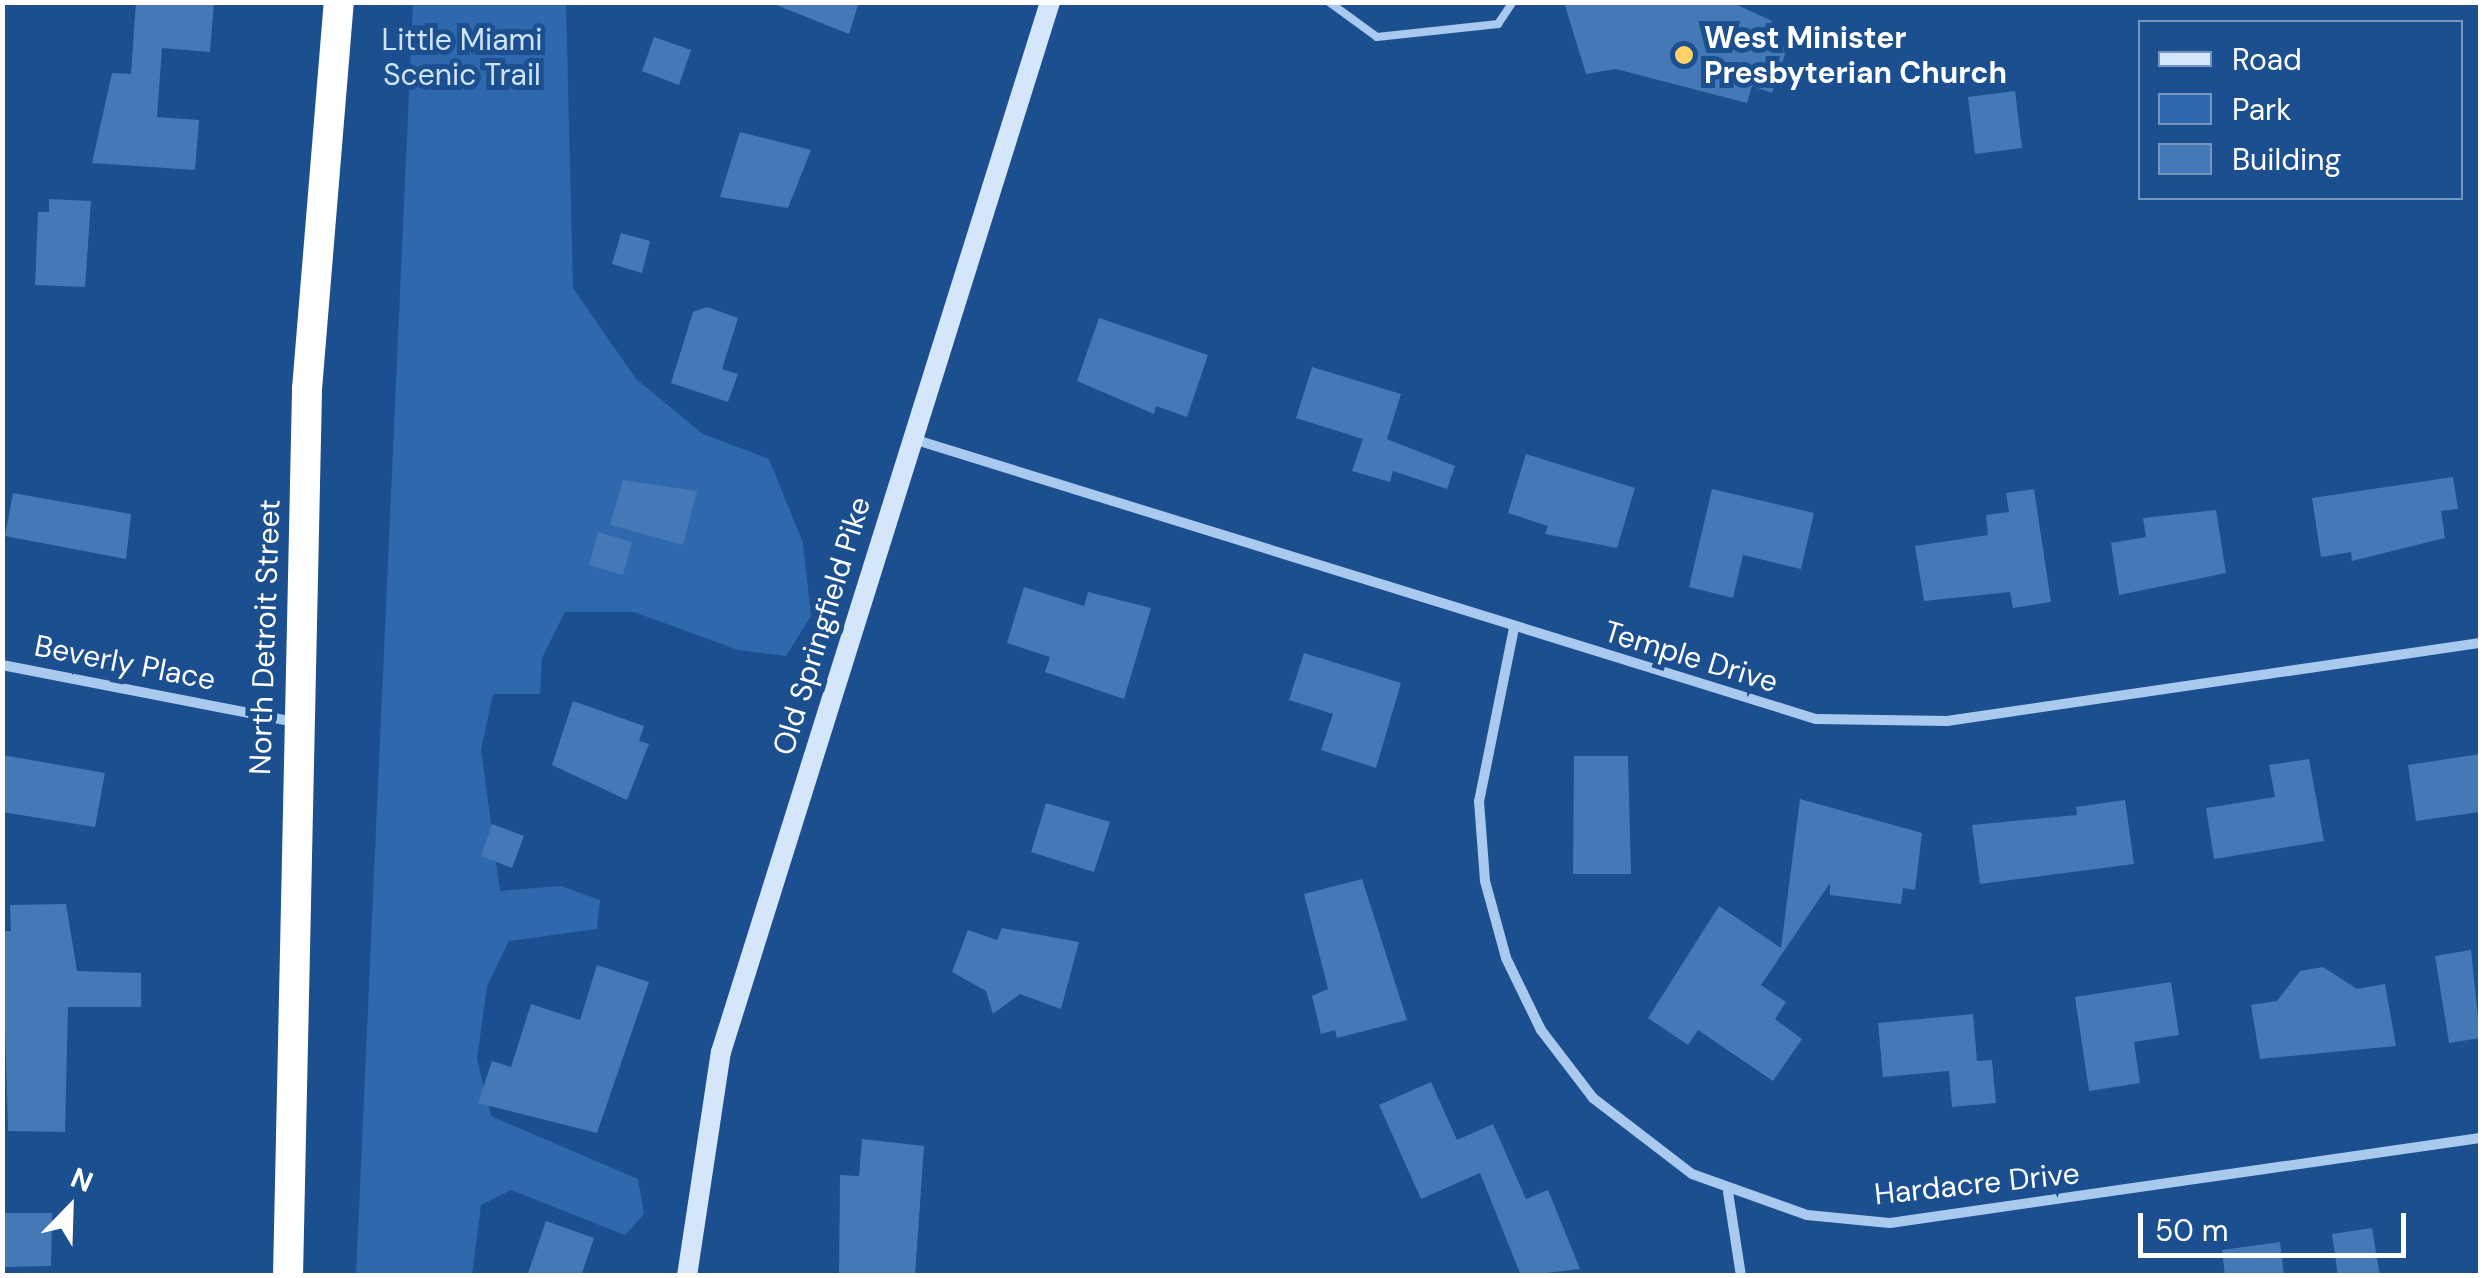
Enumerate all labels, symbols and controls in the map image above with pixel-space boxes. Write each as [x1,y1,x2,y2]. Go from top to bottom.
place label: West Minister Presbyterian Church [1704,20,2007,90]
legend [2138,20,2463,200]
park label: Little Miami Scenic Trail [382,22,542,92]
text: Road [2232,40,2302,79]
marker: West Minister Presbyterian Church [1673,44,1695,66]
text: Park [2232,90,2291,129]
text: Building [2232,140,2341,179]
street label: Old Springfield Pike [766,492,878,760]
street label: North Detroit Street [242,499,288,775]
street label: Temple Drive [1600,614,1782,700]
street label: Beverly Place [31,628,219,698]
street label: Hardacre Drive [1873,1155,2081,1213]
north arrow [20,1158,120,1258]
text: N [65,1159,99,1201]
scale bar [2143,1193,2410,1255]
text: 50 m [2155,1211,2229,1250]

